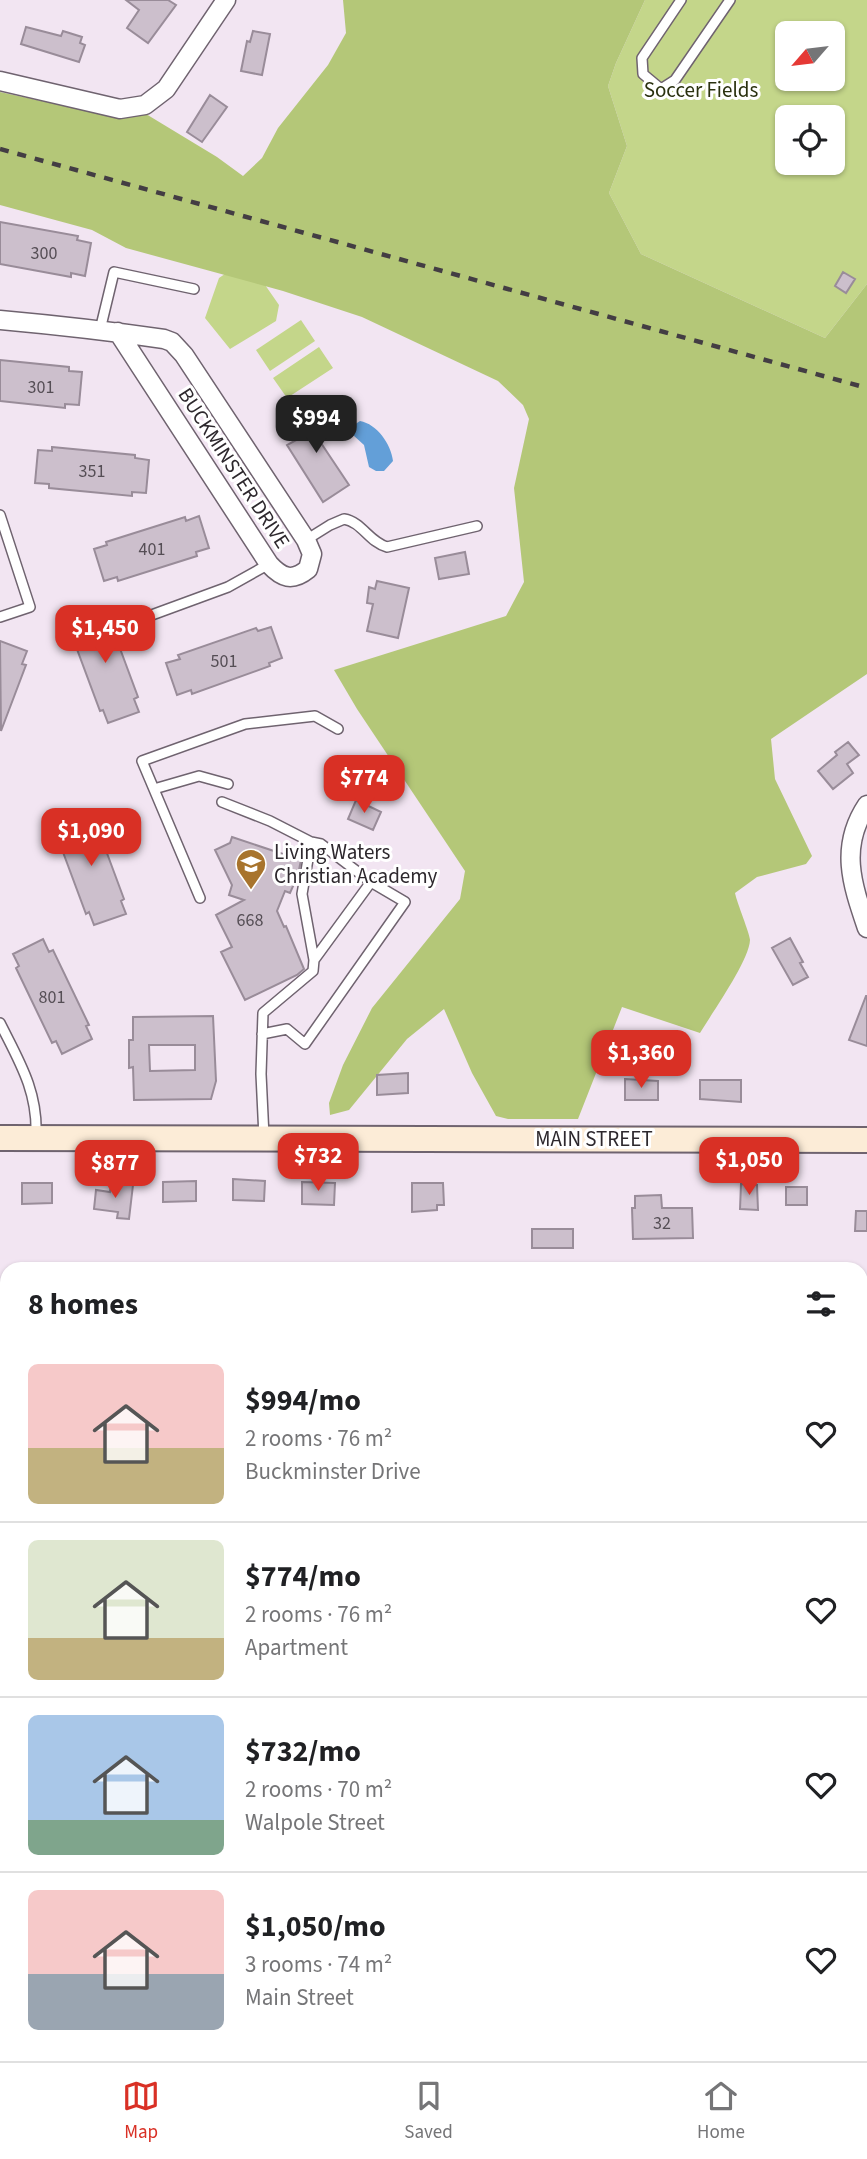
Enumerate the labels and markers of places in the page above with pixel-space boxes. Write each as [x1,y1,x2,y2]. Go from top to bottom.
pin: $994 [275,396,357,455]
pin: $1,450 [48,606,162,665]
pin: $774 [323,756,405,815]
pin: $1,090 [34,808,148,868]
place label: Living Waters Christian Academy [274,837,438,891]
school or university icon: Living Waters Christian Academy [234,847,268,891]
pin: $1,360 [584,1030,698,1090]
pin: $732 [277,1134,359,1193]
pin: $1,050 [692,1138,806,1197]
pin: $877 [74,1140,156,1200]

